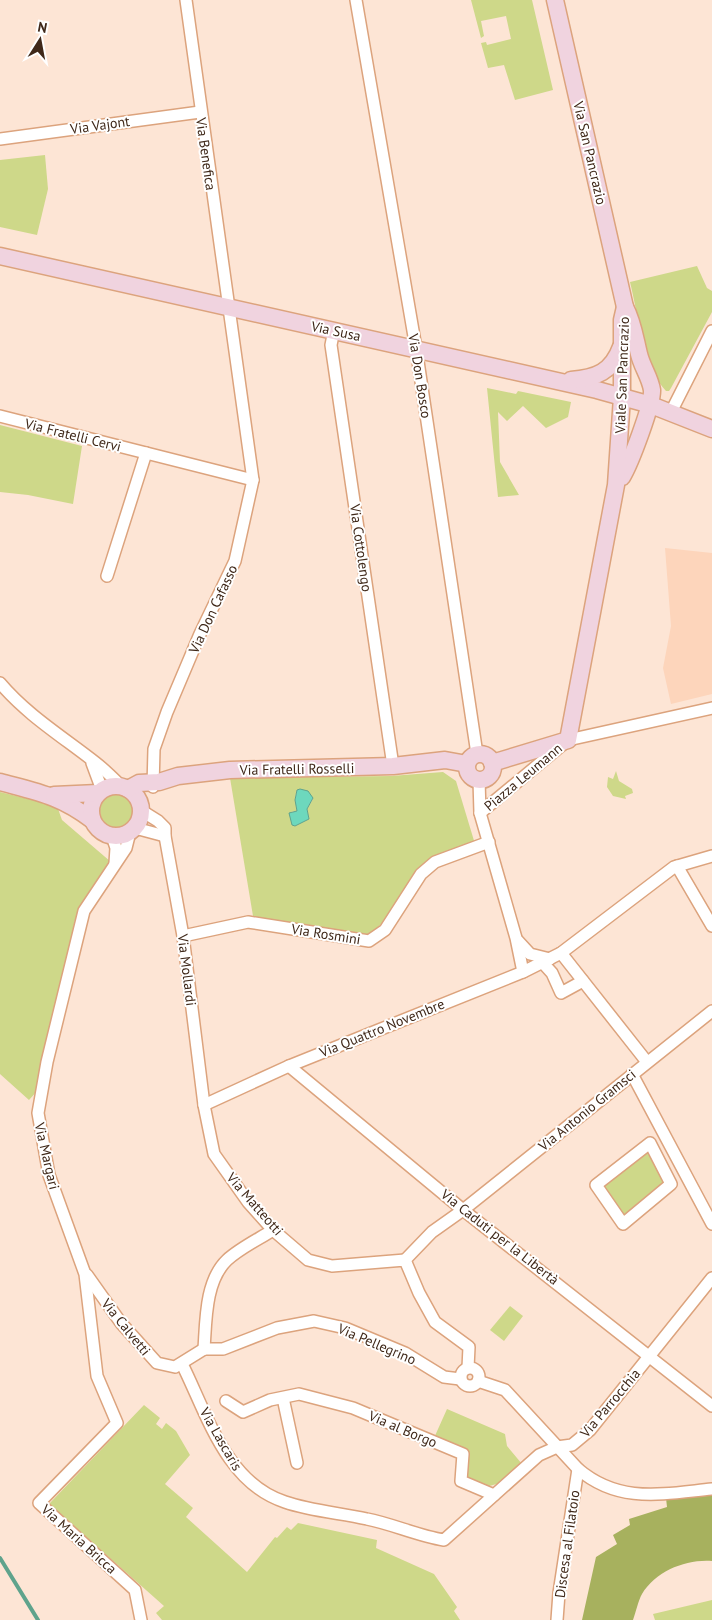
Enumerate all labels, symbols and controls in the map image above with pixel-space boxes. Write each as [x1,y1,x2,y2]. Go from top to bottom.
north arrow [15,15,65,65]
text: N [36,18,49,37]
street label: Via San Pancrazio [569,99,611,206]
street label: Via Vajont [68,112,131,138]
street label: Via Benefica [192,115,220,192]
street label: Viale San Pancrazio [611,316,633,435]
street label: Via Susa [309,317,362,345]
street label: Via Don Bosco [404,331,436,420]
street label: Via Fratelli Cervi [22,414,123,456]
street label: Via Cottolengo [346,502,376,593]
street label: Via Don Cafasso [184,562,241,657]
street label: Piazza Leumann [480,739,566,815]
street label: Via Fratelli Rosselli [239,759,354,779]
street label: Via Rosmini [289,919,362,948]
street label: Via Mollardi [174,932,200,1007]
street label: Via Quattro Novembre [316,995,447,1062]
street label: Via Antonio Gramsci [534,1065,639,1155]
street label: Via Margari [30,1120,63,1191]
street label: Via Matteotti [222,1168,287,1239]
street label: Via Caduti per la Libertà [437,1185,563,1289]
street label: Via Calvetti [97,1294,154,1359]
street label: Via Pellegrino [334,1319,419,1369]
street label: Via Parrocchia [575,1365,644,1442]
street label: Via Lascaris [195,1403,246,1474]
street label: Via al Borgo [365,1406,440,1451]
street label: Discesa al Filatoio [551,1489,583,1599]
street label: Via Maria Bricca [37,1500,121,1578]

